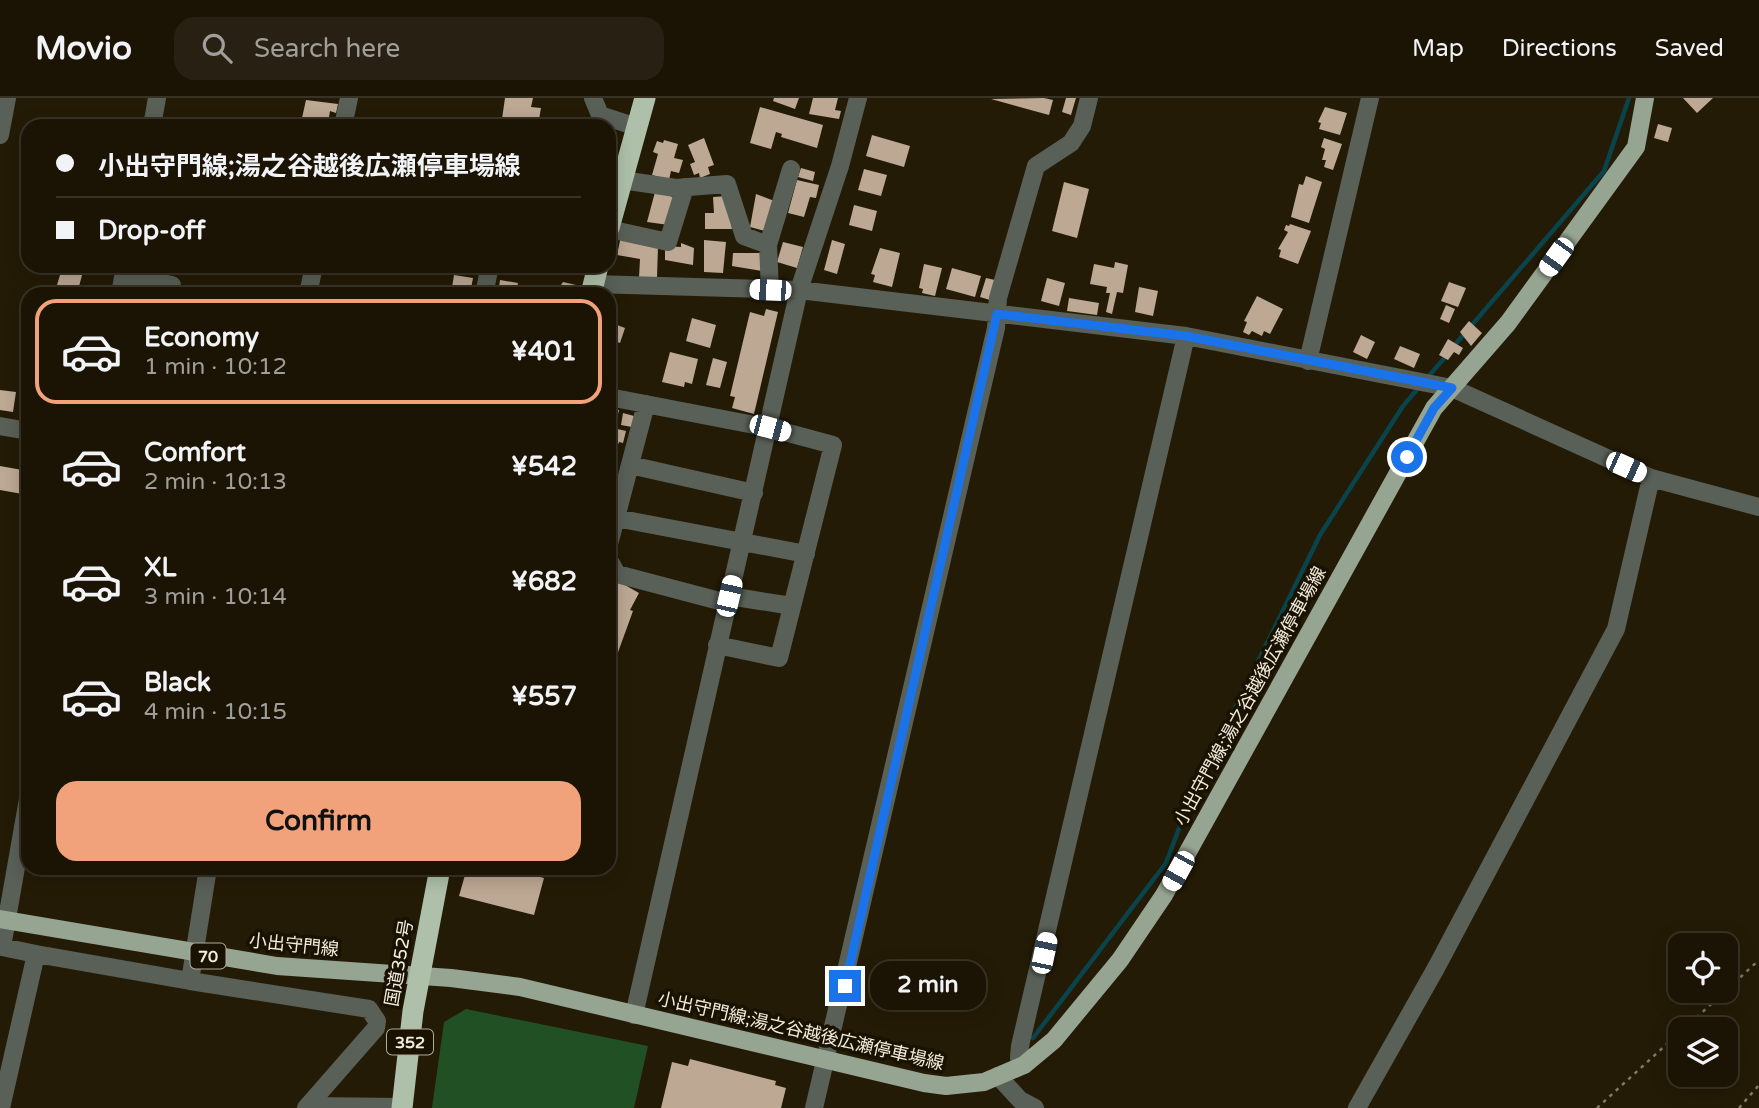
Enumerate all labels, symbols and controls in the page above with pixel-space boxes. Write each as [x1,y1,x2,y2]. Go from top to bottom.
search box [174,17,664,80]
text: Movio [35,29,132,68]
icon: search [198,29,236,67]
text: Search here [254,33,400,64]
text: Map [1412,34,1464,63]
text: Directions [1502,34,1617,63]
text: Saved [1655,34,1724,63]
text: 小出守門線;湯之谷越後広瀬停車場線 [98,151,521,182]
text: Drop-off [98,215,205,246]
car [1536,234,1577,280]
car [749,279,792,301]
icon: car [60,320,123,383]
text: Economy [144,322,259,353]
text: ¥401 [511,336,577,367]
text: 1 min · 10:12 [144,353,287,381]
car [747,412,794,444]
icon: car [60,435,123,498]
text: Comfort [144,437,246,468]
route start [1391,441,1423,473]
car [1603,449,1650,485]
text: ¥542 [511,451,577,482]
text: 2 min · 10:13 [144,468,287,496]
icon: car [60,550,123,613]
text: XL [144,552,176,583]
street label: 小出守門線;湯之谷越後広瀬停車場線 [1169,563,1331,829]
text: ¥682 [511,566,577,597]
car [715,573,744,619]
text: 3 min · 10:14 [144,583,287,611]
icon: car [60,665,123,728]
text: Black [144,667,211,698]
text: ¥557 [511,681,577,712]
text: 4 min · 10:15 [144,698,287,726]
button: Confirm [56,781,581,861]
car [1159,848,1198,894]
street label: 国道352号 [381,918,417,1008]
street label: 小出守門線 [248,929,340,961]
car [1030,930,1059,976]
map controls [1668,933,1738,1087]
button: locate [1668,933,1738,1003]
road number: 70 [190,944,226,968]
callout: 2 min [870,962,985,1010]
route end [829,970,861,1002]
text: 2 min [897,971,959,999]
street label: 小出守門線;湯之谷越後広瀬停車場線 [656,987,946,1075]
button: layers [1668,1017,1738,1087]
road number: 352 [387,1030,433,1054]

